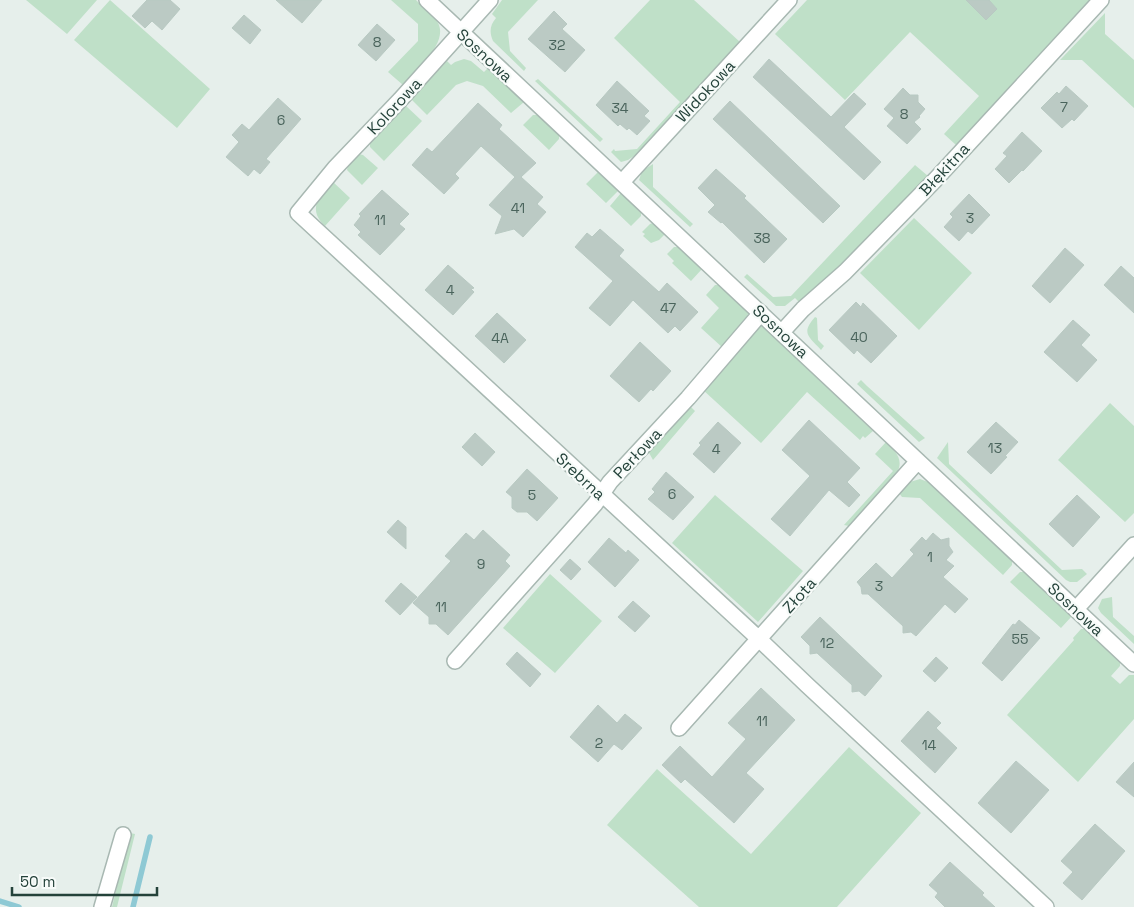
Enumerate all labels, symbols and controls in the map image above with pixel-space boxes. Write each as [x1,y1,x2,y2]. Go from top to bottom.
street label: Sosnowa [452,24,517,87]
house number: 8 [373,33,382,51]
house number: 32 [549,36,565,54]
street label: Widokowa [671,56,740,127]
street label: Kolorowa [363,73,426,139]
house number: 7 [1060,98,1068,116]
house number: 34 [611,99,629,117]
house number: 8 [900,105,909,123]
house number: 6 [277,111,285,129]
street label: Błękitna [915,138,974,200]
house number: 41 [511,199,525,217]
house number: 3 [966,209,974,227]
house number: 11 [374,211,386,229]
house number: 38 [753,229,771,247]
house number: 4 [446,281,455,299]
house number: 47 [660,299,676,317]
street label: Sosnowa [748,300,813,363]
house number: 40 [850,328,868,346]
house number: 4A [491,329,509,347]
street label: Perłowa [609,423,666,483]
house number: 13 [988,439,1002,457]
house number: 4 [712,440,721,458]
street label: Srebrna [551,448,610,505]
house number: 6 [668,485,676,503]
house number: 5 [528,486,536,504]
house number: 1 [927,548,933,566]
house number: 9 [477,555,485,573]
street label: Złota [778,573,821,618]
house number: 3 [875,577,883,595]
street label: Sosnowa [1043,578,1108,641]
house number: 11 [435,598,447,616]
house number: 55 [1012,630,1028,648]
house number: 12 [820,634,834,652]
house number: 11 [756,712,768,730]
house number: 2 [595,734,603,752]
house number: 14 [922,736,937,754]
scale bar [12,864,158,896]
text: 50 m [20,872,55,891]

